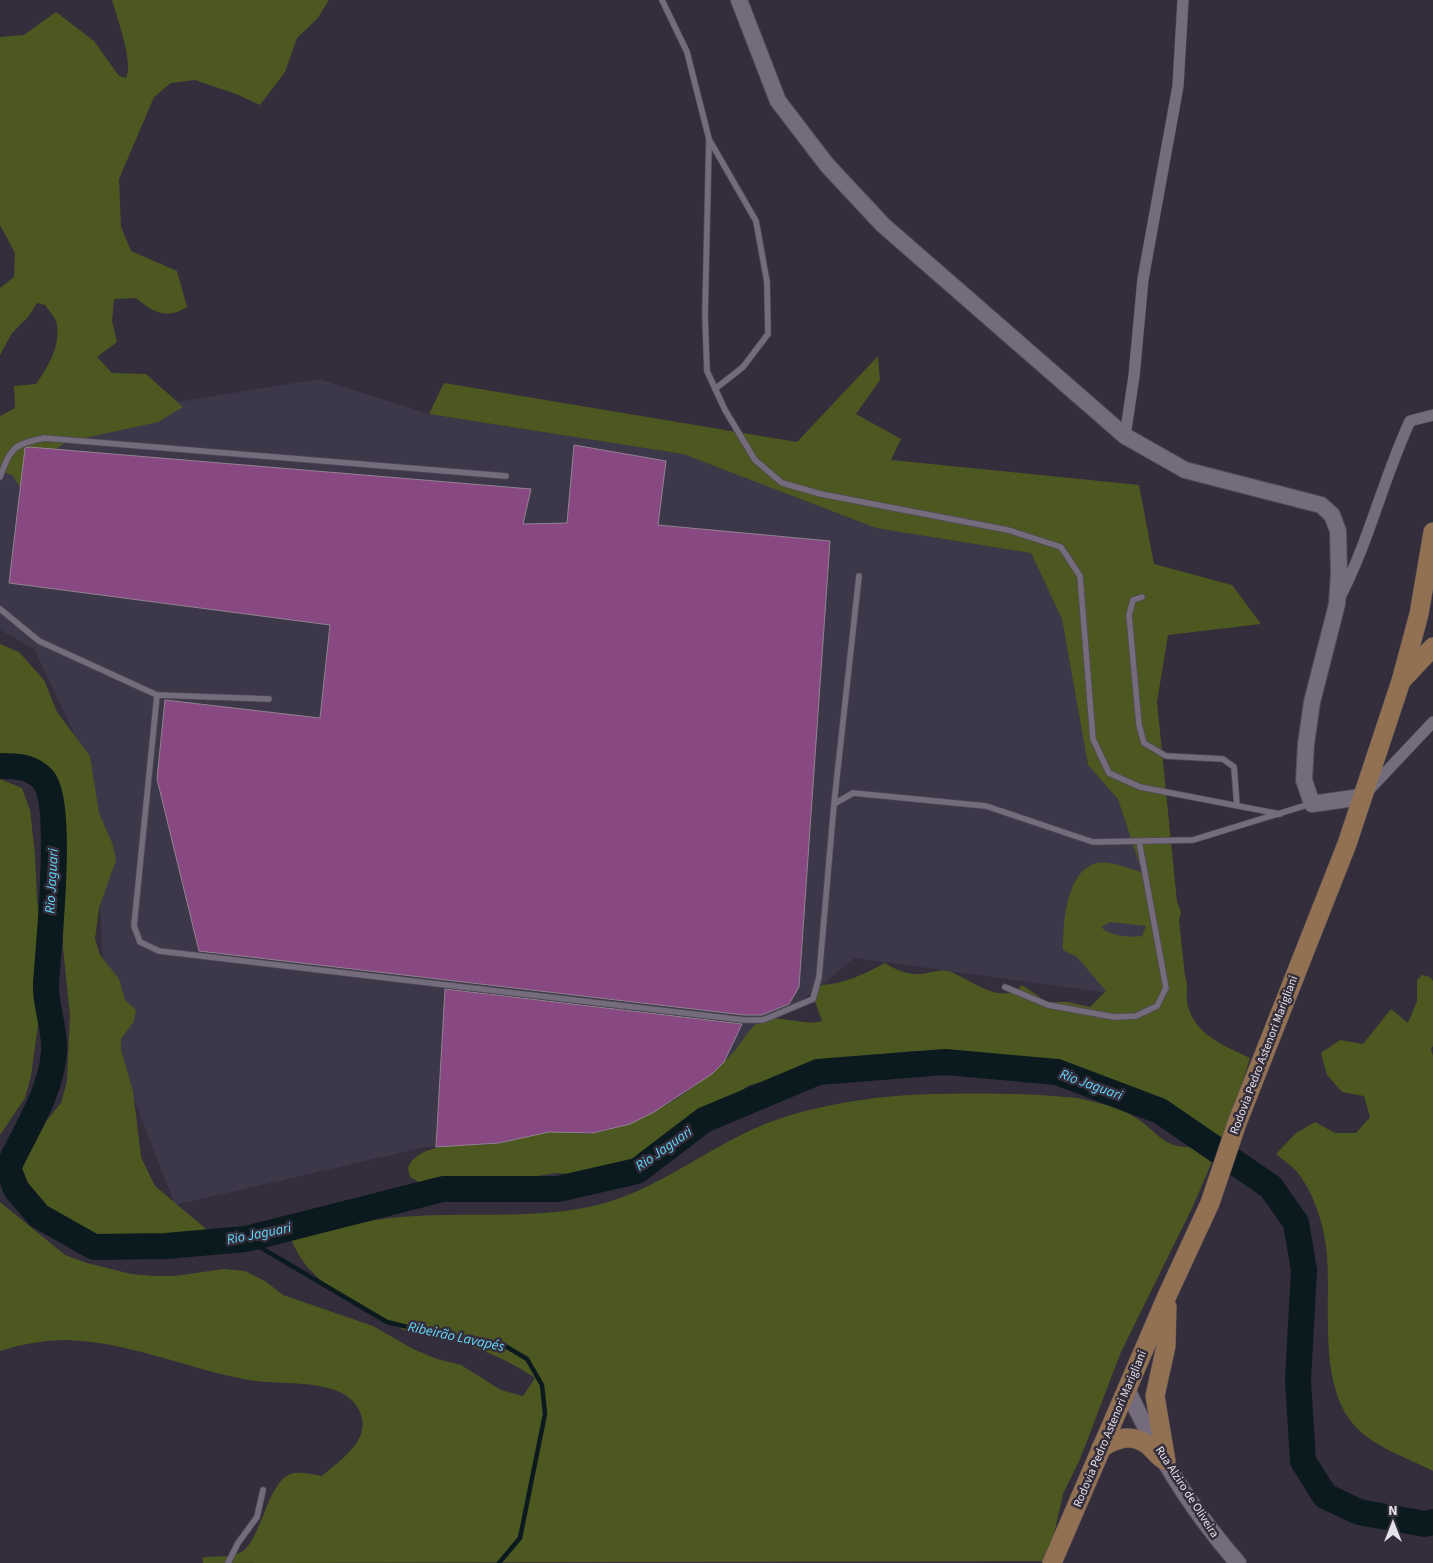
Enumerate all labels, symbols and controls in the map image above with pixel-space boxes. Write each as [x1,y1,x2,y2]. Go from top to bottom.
water label: Rio Jaguari [40,847,64,914]
street label: Rodovia Pedro Astenori Marigliani [1226,973,1302,1137]
water label: Rio Jaguari [1057,1064,1126,1106]
water label: Rio Jaguari [632,1122,697,1176]
water label: Rio Jaguari [225,1218,294,1250]
water label: Ribeirão Lavapés [406,1317,506,1357]
street label: Rodovia Pedro Astenori Marigliani [1069,1348,1151,1510]
street label: Rua Alziro de Oliveira [1151,1443,1223,1541]
north arrow [1368,1498,1418,1548]
text: N [1388,1501,1398,1521]

